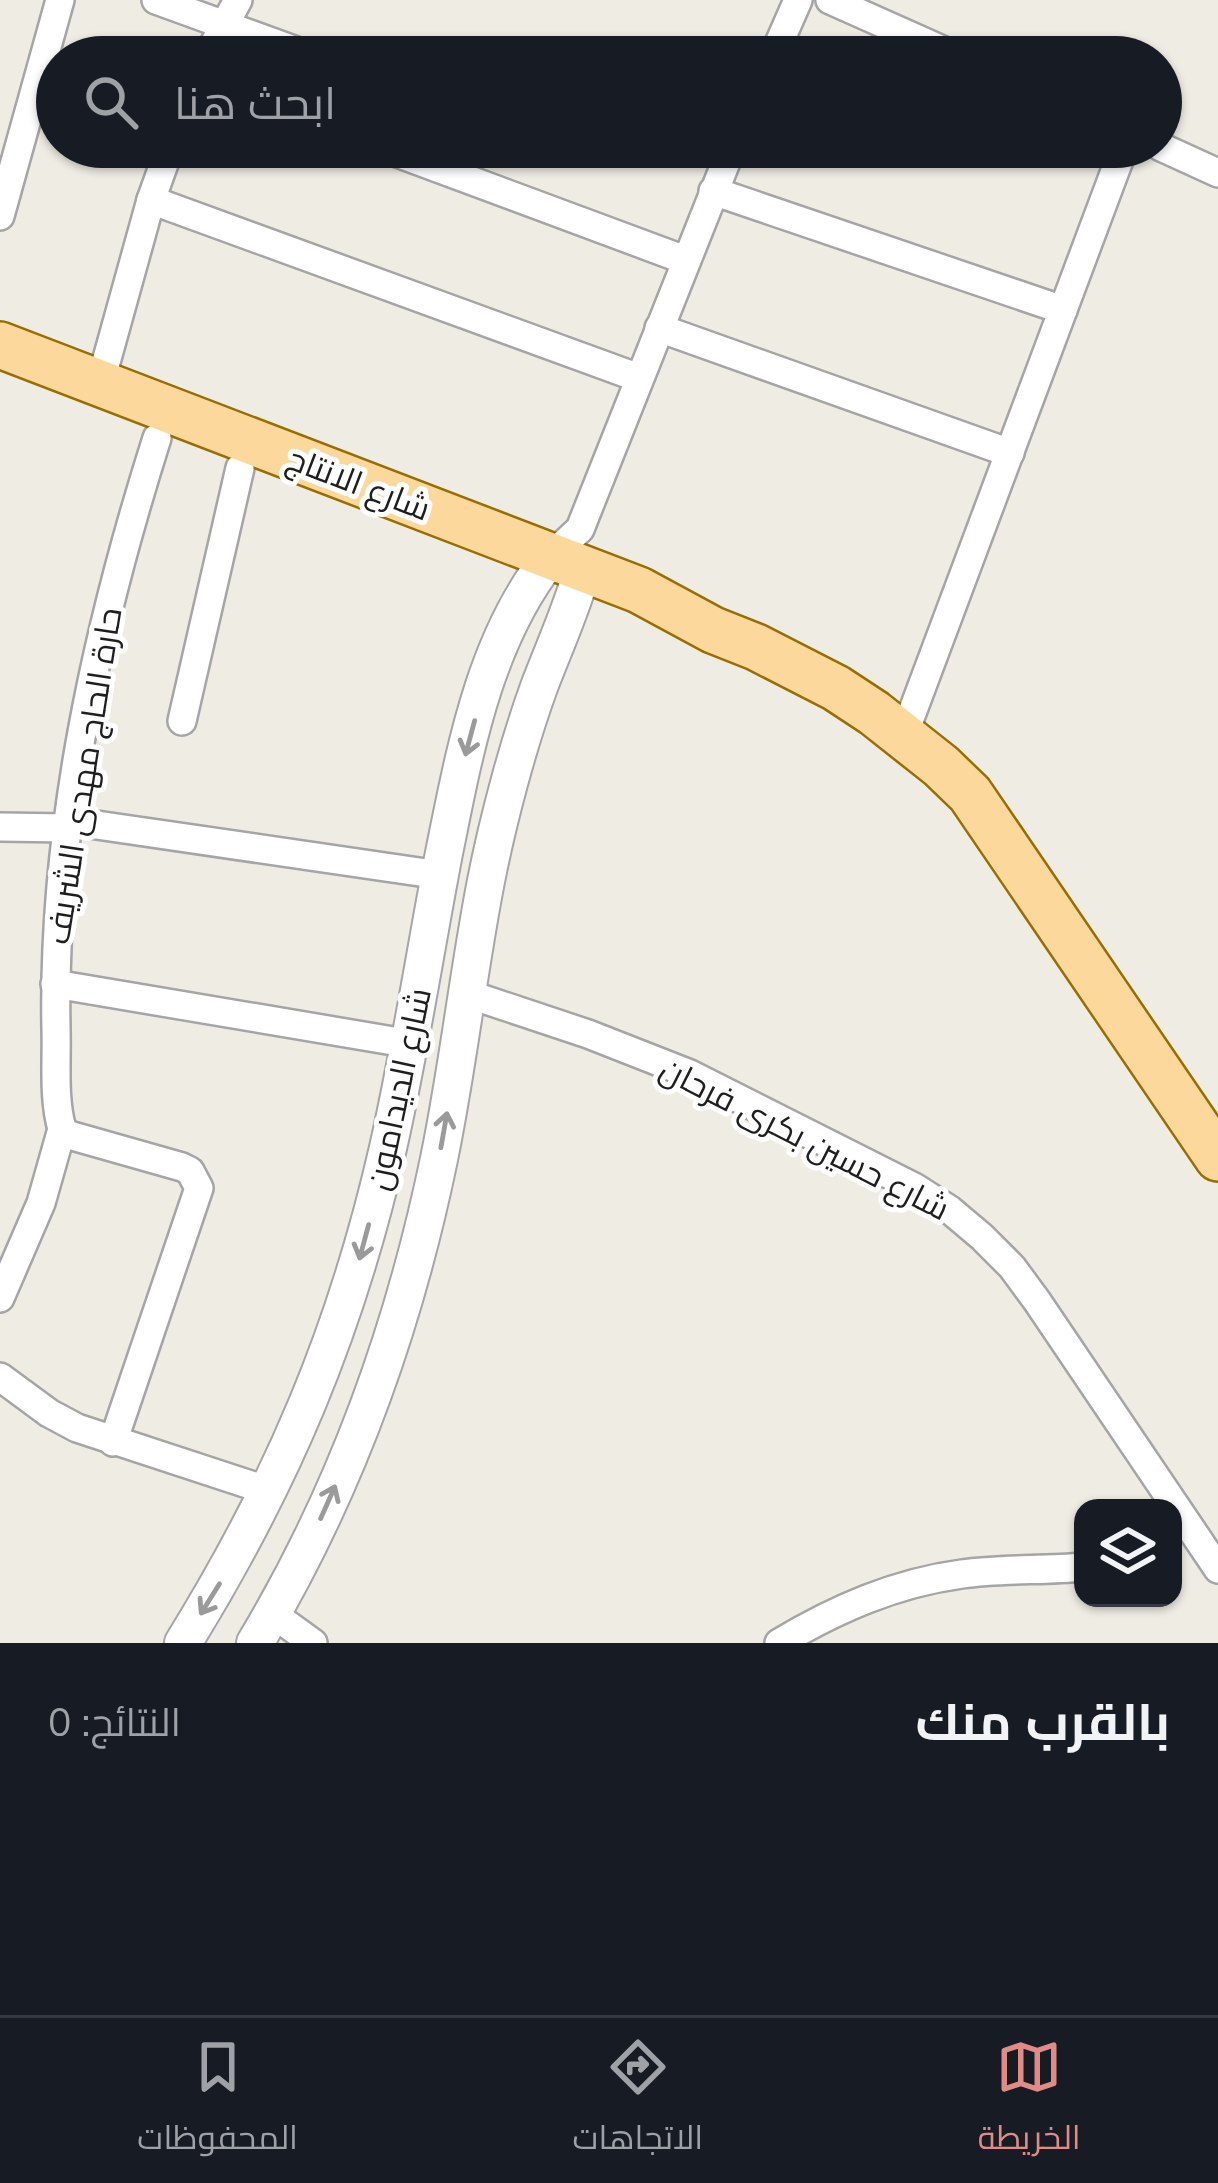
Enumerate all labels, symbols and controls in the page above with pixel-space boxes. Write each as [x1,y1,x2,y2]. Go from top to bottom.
search box [36,36,1182,168]
icon: search [78,69,144,135]
text: ابحث هنا [174,74,336,130]
street label: شارع الانتاج [281,437,437,531]
street label: حارة الحاج مهدى الشريف [36,604,132,948]
one-way arrow [458,718,480,756]
street label: شارع الديدامون [356,984,442,1194]
street label: شارع حسين بكرى فرحان [652,1047,957,1231]
one-way arrow [434,1112,457,1151]
one-way arrow [352,1223,374,1261]
one-way arrow [319,1485,341,1521]
map controls [1074,1499,1182,1607]
button: layers [1074,1499,1182,1607]
one-way arrow [198,1581,222,1615]
text: بالقرب منك [915,1689,1170,1753]
text: النتائج: 0 [48,1697,181,1746]
tab: المحفوظات [137,2034,298,2168]
tab: الاتجاهات [573,2034,703,2168]
tab: الخريطة [978,2034,1081,2168]

